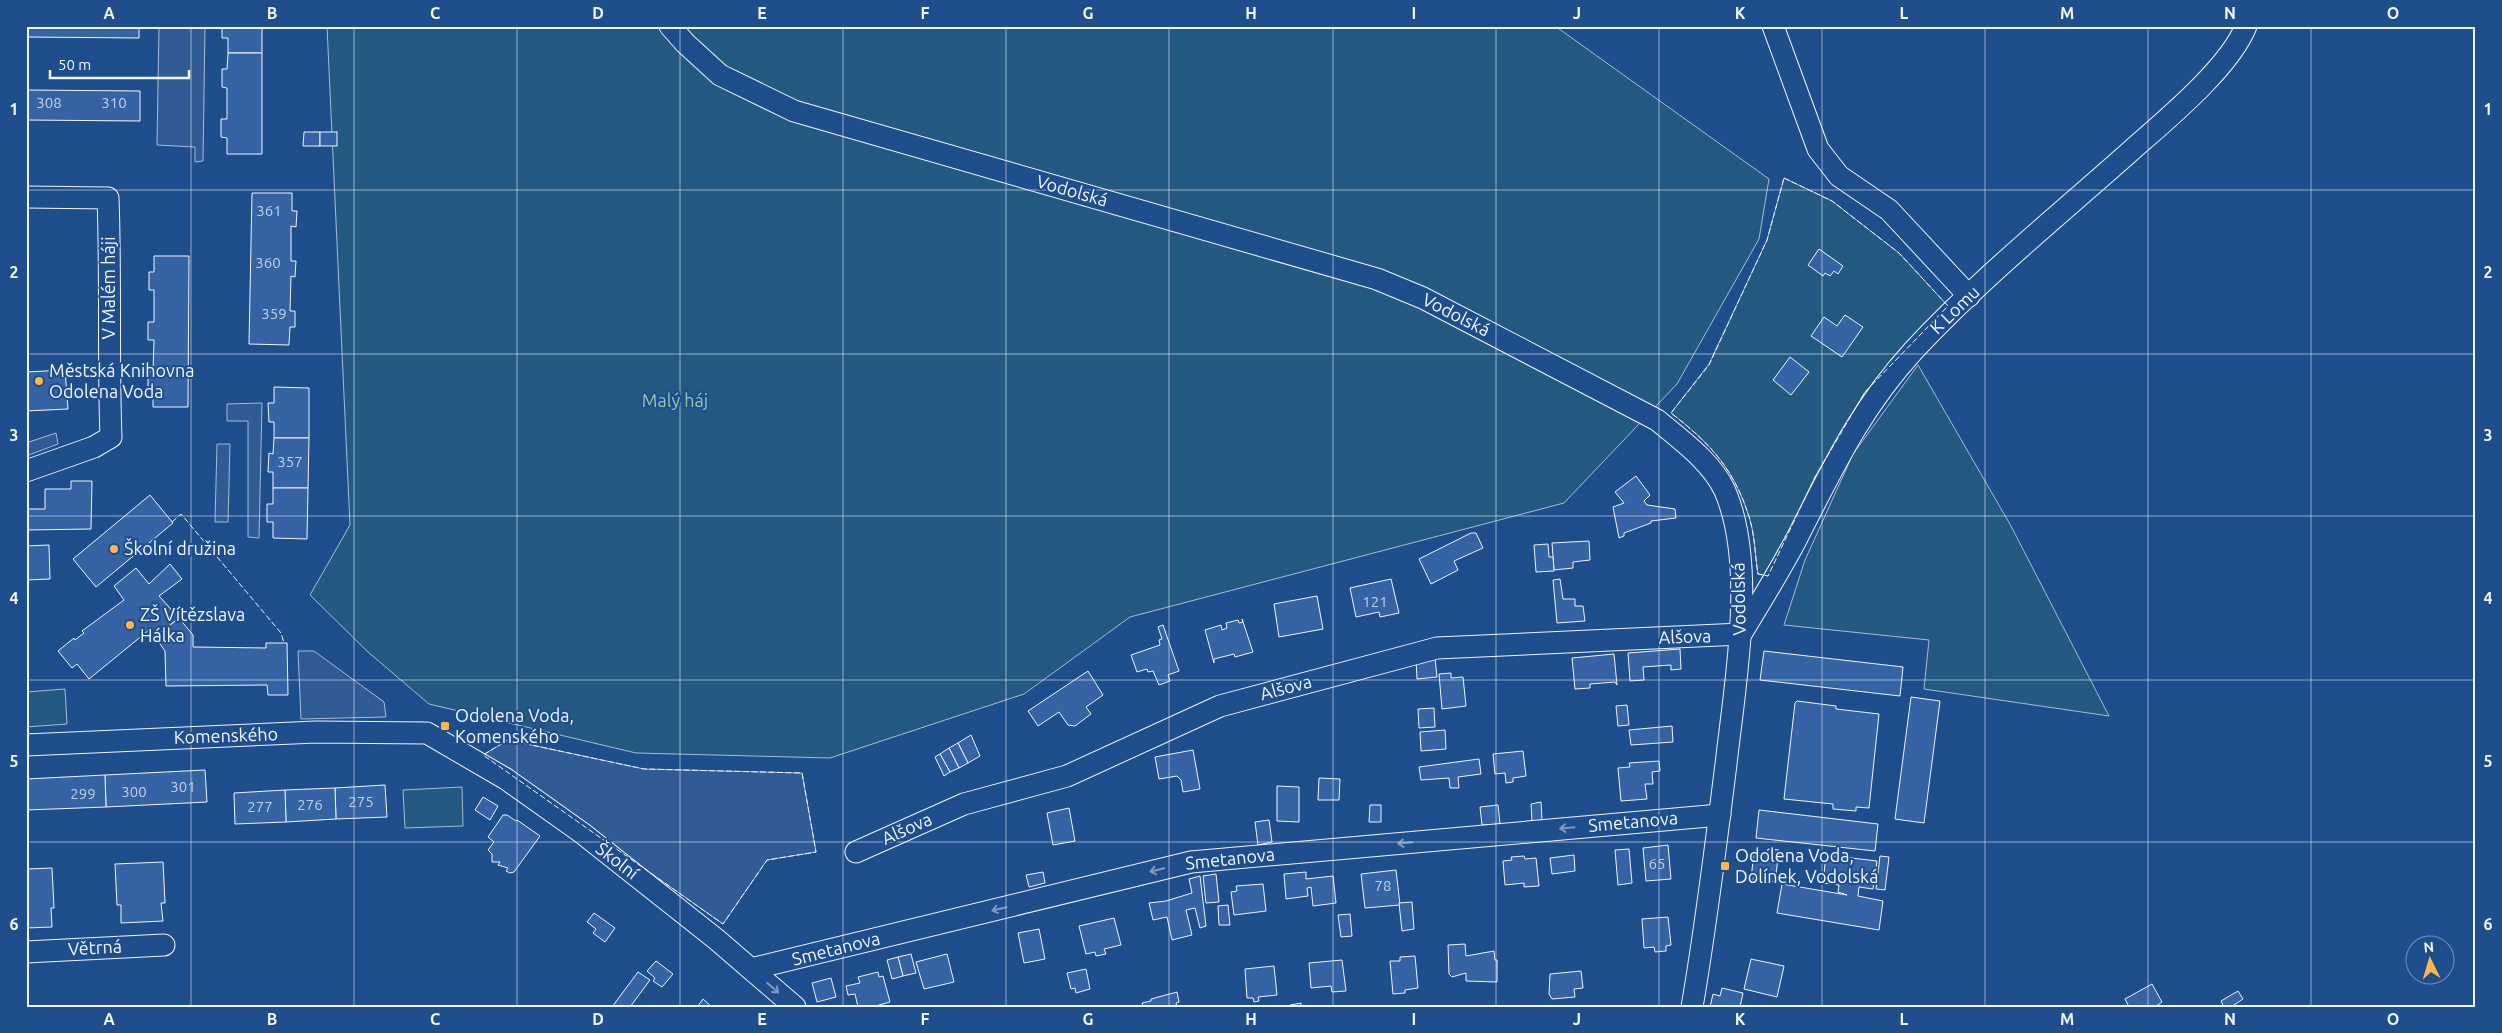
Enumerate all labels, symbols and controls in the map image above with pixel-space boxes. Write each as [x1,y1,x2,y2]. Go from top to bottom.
text: A [103,4,115,22]
text: B [267,4,277,22]
text: C [430,4,440,22]
text: D [592,4,604,22]
text: E [757,4,767,22]
text: F [921,4,930,22]
text: G [1082,4,1094,22]
text: H [1245,4,1257,22]
text: I [1412,4,1416,22]
text: J [1573,4,1581,22]
text: K [1735,4,1746,22]
text: L [1900,4,1909,22]
text: M [2060,4,2074,22]
text: N [2224,4,2236,22]
text: O [2387,4,2399,22]
scale bar [50,48,189,80]
text: 50 m [58,56,91,73]
house number: 308 [36,94,62,111]
house number: 310 [101,94,127,111]
text: 1 [9,100,19,118]
text: 1 [2483,100,2493,118]
street label: Vodolská [1034,170,1110,210]
house number: 361 [256,202,282,219]
street label: V Malém háji [98,236,118,340]
house number: 360 [255,254,281,271]
text: 2 [9,263,19,281]
text: 2 [2483,263,2493,281]
street label: K Lomu [1926,281,1983,338]
street label: Vodolská [1419,289,1494,340]
house number: 359 [261,305,287,322]
place label: Městská Knihovna Odolena Voda [49,360,194,401]
marker: Městská Knihovna Odolena Voda [33,375,45,387]
park label: Malý háj [642,390,708,410]
text: 3 [9,426,19,444]
text: 3 [2483,426,2493,444]
house number: 357 [277,453,303,470]
place label: Školní družina [124,537,236,558]
marker: Školní družina [108,543,120,555]
street label: Vodolská [1727,562,1749,636]
text: 4 [9,589,19,607]
text: 4 [2483,589,2493,607]
house number: 121 [1362,593,1388,610]
place label: ZŠ Vítězslava Hálka [140,603,245,645]
marker: ZŠ Vítězslava Hálka [124,619,136,631]
street label: Alšova [1658,625,1712,647]
street label: Alšova [1258,671,1314,704]
place label: Odolena Voda, Komenského [455,705,574,746]
marker: Odolena Voda, Komenského [439,720,451,732]
street label: Komenského [173,723,278,747]
text: 5 [9,752,19,770]
text: 5 [2483,752,2493,770]
house number: 301 [170,778,196,795]
house number: 300 [121,783,147,800]
house number: 299 [70,785,96,802]
house number: 275 [348,793,374,810]
house number: 276 [297,796,323,813]
house number: 277 [247,798,273,815]
street label: Smetanova [1587,807,1679,835]
street label: Alšova [878,808,935,848]
one-way arrow [1559,824,1575,833]
street label: Školní [593,837,644,883]
one-way arrow [1397,838,1413,848]
street label: Smetanova [1184,843,1276,873]
place label: Odolena Voda, Dolínek, Vodolská [1735,845,1878,886]
house number: 65 [1649,855,1665,872]
marker: Odolena Voda, Dolínek, Vodolská [1719,860,1731,872]
one-way arrow [1149,866,1165,875]
house number: 78 [1375,877,1391,894]
one-way arrow [991,905,1007,914]
text: 6 [9,915,19,933]
text: 6 [2483,915,2493,933]
street label: Smetanova [790,927,882,969]
street label: Větrná [67,936,123,958]
north arrow [2404,936,2454,986]
text: N [2423,939,2435,955]
one-way arrow [766,982,779,993]
text: A [103,1010,115,1028]
text: B [267,1010,277,1028]
text: C [430,1010,440,1028]
text: D [592,1010,604,1028]
text: E [757,1010,767,1028]
text: F [921,1010,930,1028]
text: G [1082,1010,1094,1028]
text: H [1245,1010,1257,1028]
text: I [1412,1010,1416,1028]
text: J [1573,1010,1581,1028]
text: K [1735,1010,1746,1028]
text: L [1900,1010,1909,1028]
text: M [2060,1010,2074,1028]
text: N [2224,1010,2236,1028]
text: O [2387,1010,2399,1028]

